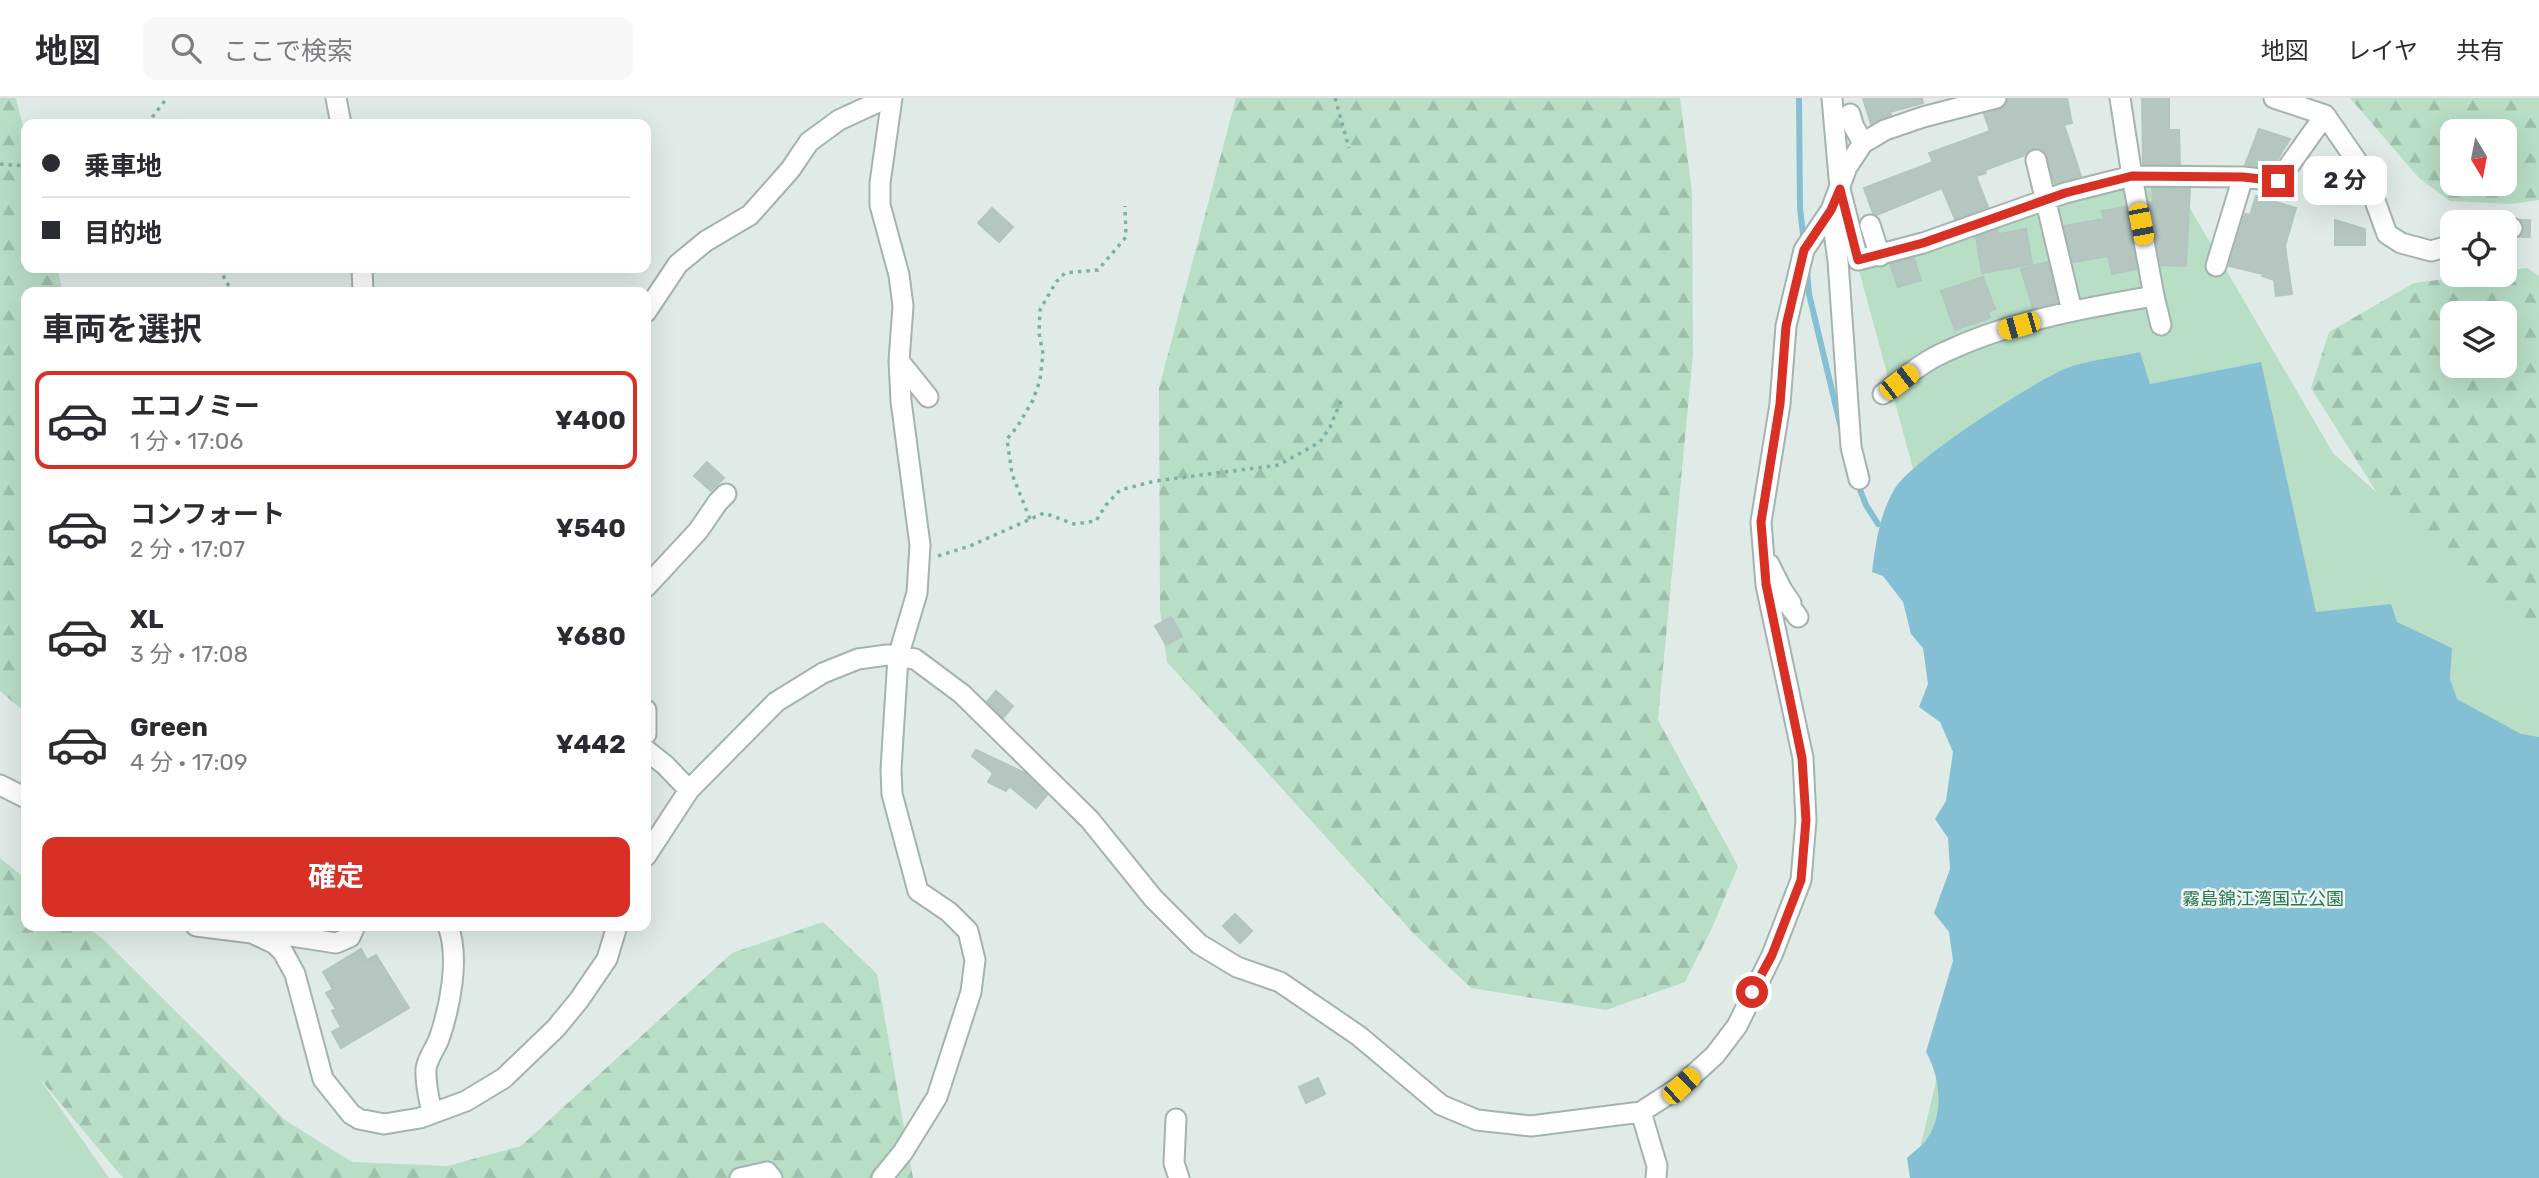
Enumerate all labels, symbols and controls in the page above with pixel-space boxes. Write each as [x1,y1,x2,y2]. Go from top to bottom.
search box [143,17,633,80]
icon: search [167,29,205,67]
text: 地図 [35,31,101,70]
text: ここで検索 [223,36,353,67]
text: 地図 [2261,37,2309,65]
text: レイヤ [2347,37,2418,65]
text: 共有 [2456,37,2504,65]
north arrow [2440,119,2516,196]
map controls [2440,119,2517,378]
text: 乗車地 [84,151,162,182]
callout: 2 分 [2302,156,2386,206]
route end [2262,165,2294,197]
text: 2 分 [2324,166,2366,194]
car [2127,201,2156,247]
button: locate [2440,210,2517,287]
text: 目的地 [84,218,162,249]
button: layers [2440,301,2517,378]
text: 車両を選択 [42,310,202,348]
car [1996,310,2043,342]
car [1876,361,1923,403]
icon: car [46,389,109,452]
text: エコノミー [130,391,260,422]
text: ¥400 [555,405,626,436]
text: 1 分 · 17:06 [130,427,243,455]
icon: car [46,497,109,560]
text: コンフォート [130,499,285,530]
text: ¥540 [556,513,626,544]
text: 2 分 · 17:07 [130,535,245,563]
text: XL [130,604,163,635]
icon: car [46,605,109,668]
text: ¥680 [556,621,626,652]
text: 3 分 · 17:08 [130,640,248,668]
text: Green [130,712,208,743]
icon: car [46,713,109,776]
text: ¥442 [556,729,626,760]
text: 4 分 · 17:09 [130,748,248,776]
button: 確定 [42,837,630,917]
park label: 霧島錦江湾国立公園 [2182,888,2344,910]
route start [1736,976,1768,1008]
car [1659,1064,1704,1108]

